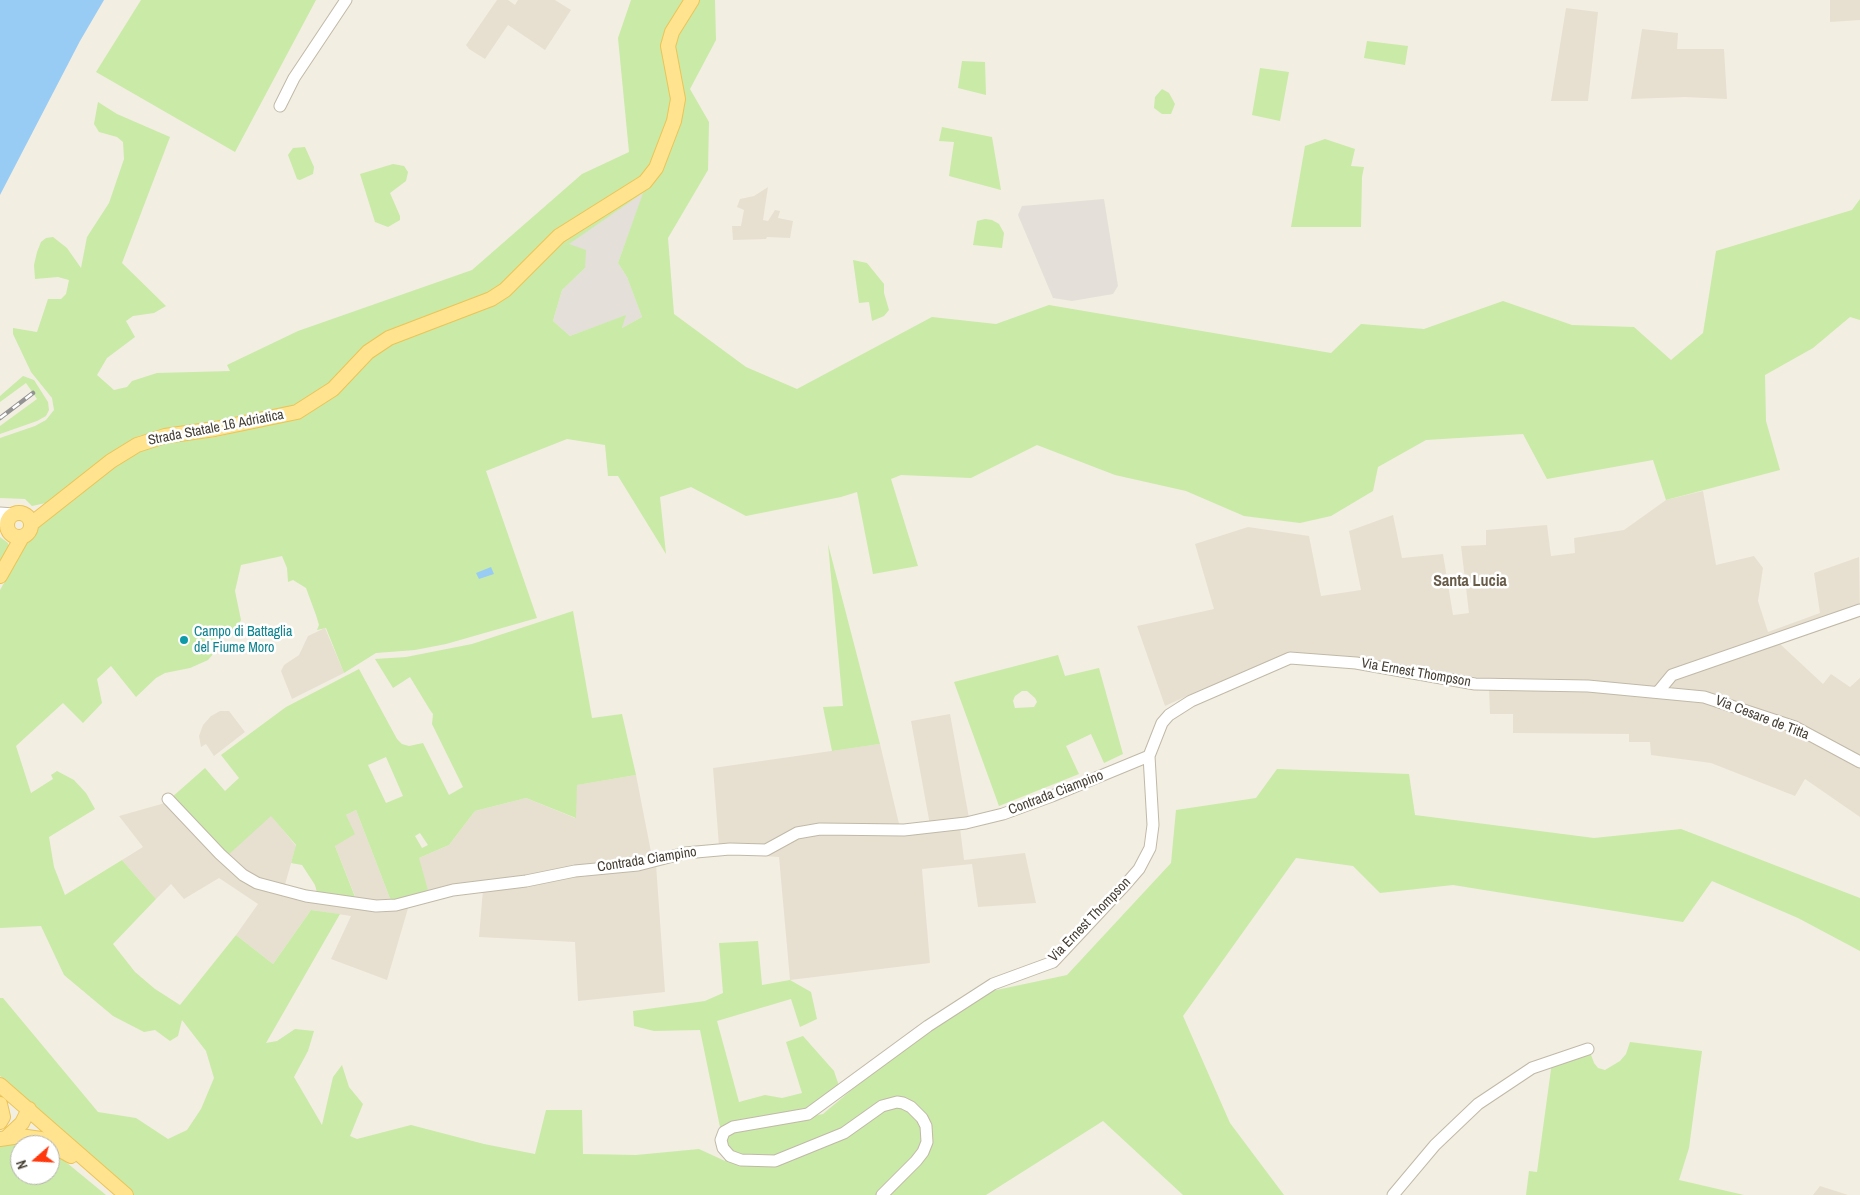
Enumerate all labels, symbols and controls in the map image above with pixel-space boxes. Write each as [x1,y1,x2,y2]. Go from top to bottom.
street label: Strada Statale 16 Adriatica [147,407,285,449]
district label: Santa Lucia [1433,572,1507,592]
place label: Campo di Battaglia del Fiume Moro [194,624,292,656]
marker: Campo di Battaglia del Fiume Moro [178,634,190,646]
street label: Via Ernest Thompson [1360,655,1472,691]
street label: Via Cesare de Titta [1713,692,1811,744]
street label: Contrada Ciampino [1006,767,1106,819]
street label: Contrada Ciampino [596,844,698,876]
street label: Via Ernest Thompson [1045,874,1135,966]
north arrow [10,1135,60,1185]
text: N [12,1158,32,1171]

